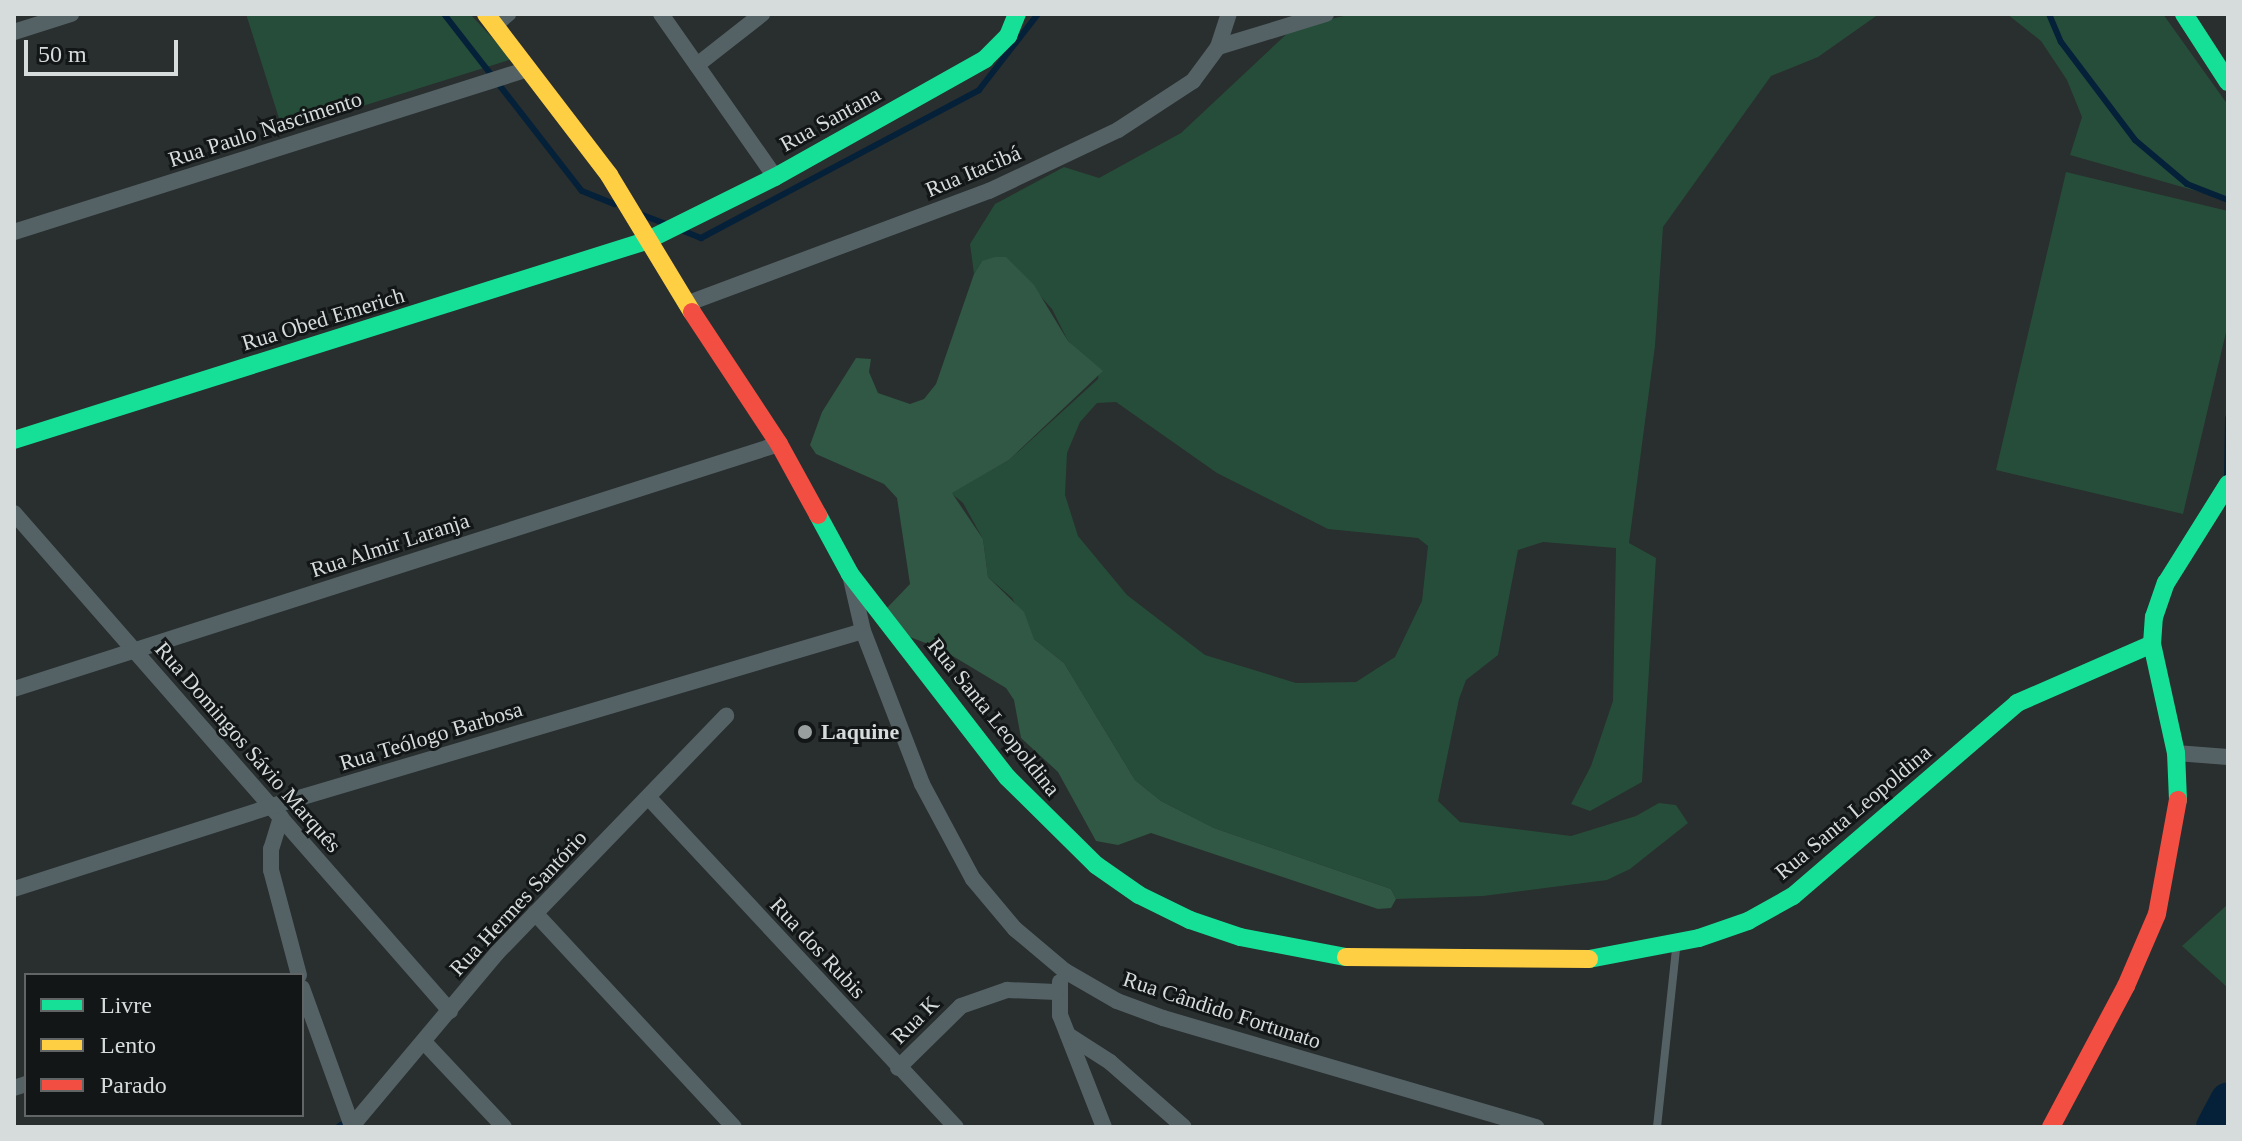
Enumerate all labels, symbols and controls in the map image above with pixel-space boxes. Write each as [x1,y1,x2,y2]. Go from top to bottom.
scale bar [28,24,182,74]
text: 50 m [38,41,87,67]
street label: Rua Santana [775,81,885,157]
street label: Rua Paulo Nascimento [165,85,365,173]
street label: Rua Itacibá [921,139,1025,203]
street label: Rua Obed Emerich [239,282,407,356]
street label: Rua Almir Laranja [307,507,473,583]
street label: Rua Santa Leopoldina [922,633,1066,801]
street label: Rua Domingos Sávio Marquês [149,636,347,858]
street label: Rua Teólogo Barbosa [336,696,526,776]
place label: Laquine [821,719,899,745]
marker: Laquine [796,723,814,741]
street label: Rua Santa Leopoldina [1770,739,1936,885]
street label: Rua Hermes Santório [444,825,592,981]
street label: Rua dos Rubis [765,892,871,1004]
street label: Rua Cândido Fortunato [1120,966,1324,1054]
legend [24,973,304,1117]
street label: Rua K [886,991,944,1049]
text: Livre [100,992,152,1018]
text: Lento [100,1032,156,1058]
text: Parado [100,1072,167,1098]

